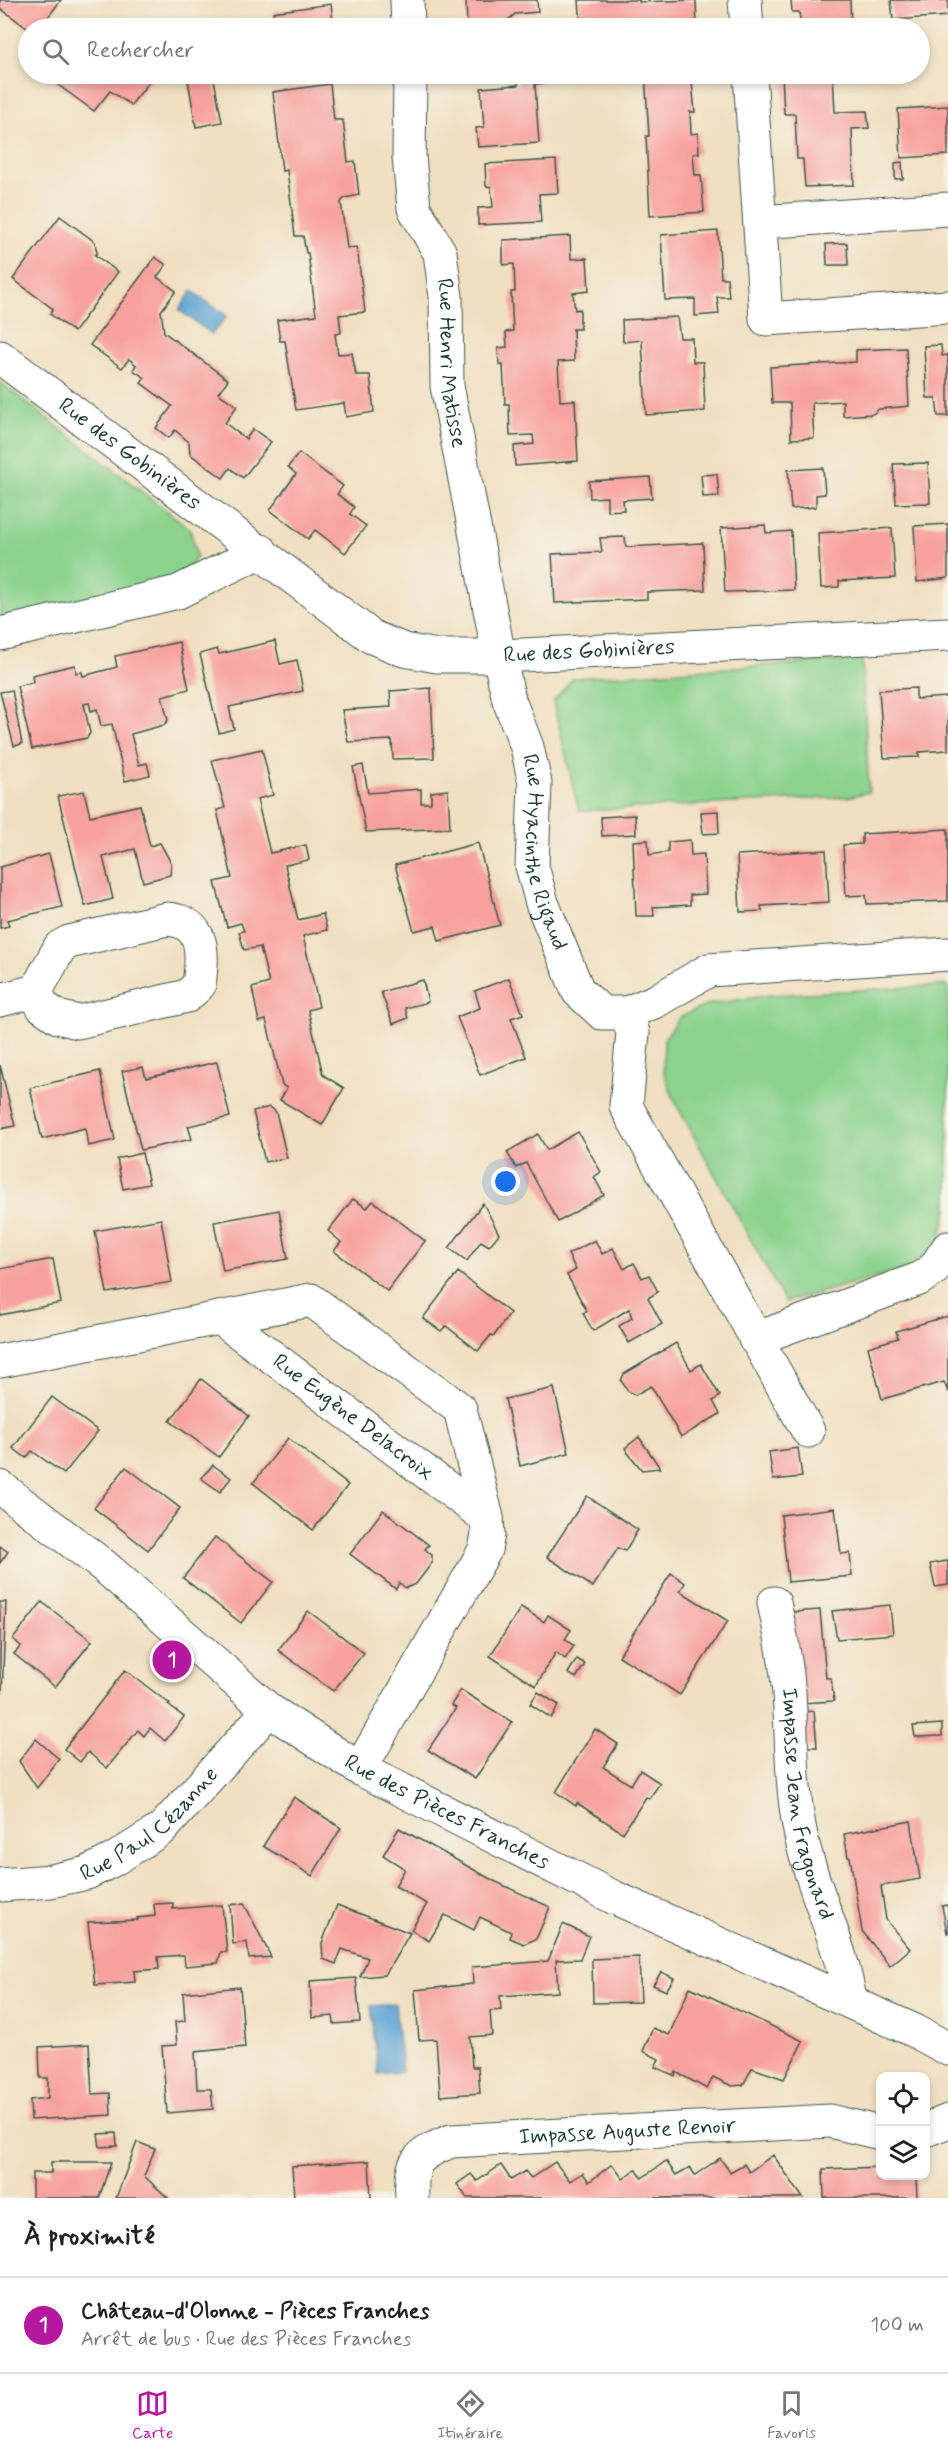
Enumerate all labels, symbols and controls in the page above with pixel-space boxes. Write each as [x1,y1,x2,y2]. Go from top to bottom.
search box [18,18,930,84]
icon: search [39,35,72,68]
text: Rechercher [87,37,194,65]
street label: Rue Henri Matisse [430,276,473,450]
street label: Rue des Gobinières [52,392,206,517]
street label: Rue des Gobinières [503,633,676,670]
street label: Rue Hyacinthe Rigaud [515,752,574,954]
your location [491,1167,520,1196]
street label: Rue Eugène Delacroix [267,1348,439,1487]
pin: 1 [152,1638,192,1682]
street label: Impasse Jean Fragonard [775,1687,840,1924]
street label: Rue des Pièces Franches [339,1748,554,1877]
street label: Rue Paul Cézanne [76,1761,225,1888]
map controls [876,2072,930,2180]
button: locate [876,2072,930,2126]
street label: Impasse Auguste Renoir [518,2112,737,2151]
button: layers [876,2126,930,2180]
text: À proximité [24,2220,155,2254]
text: Château-d'Olonne - Pièces Franches [81,2298,429,2326]
text: 1 [39,2312,48,2339]
text: 100 m [870,2312,924,2339]
text: Arrêt de bus · Rue des Pièces Franches [81,2326,411,2353]
tab: Carte [132,2387,173,2444]
tab: Itinéraire [437,2387,503,2444]
tab: Favoris [767,2387,816,2444]

